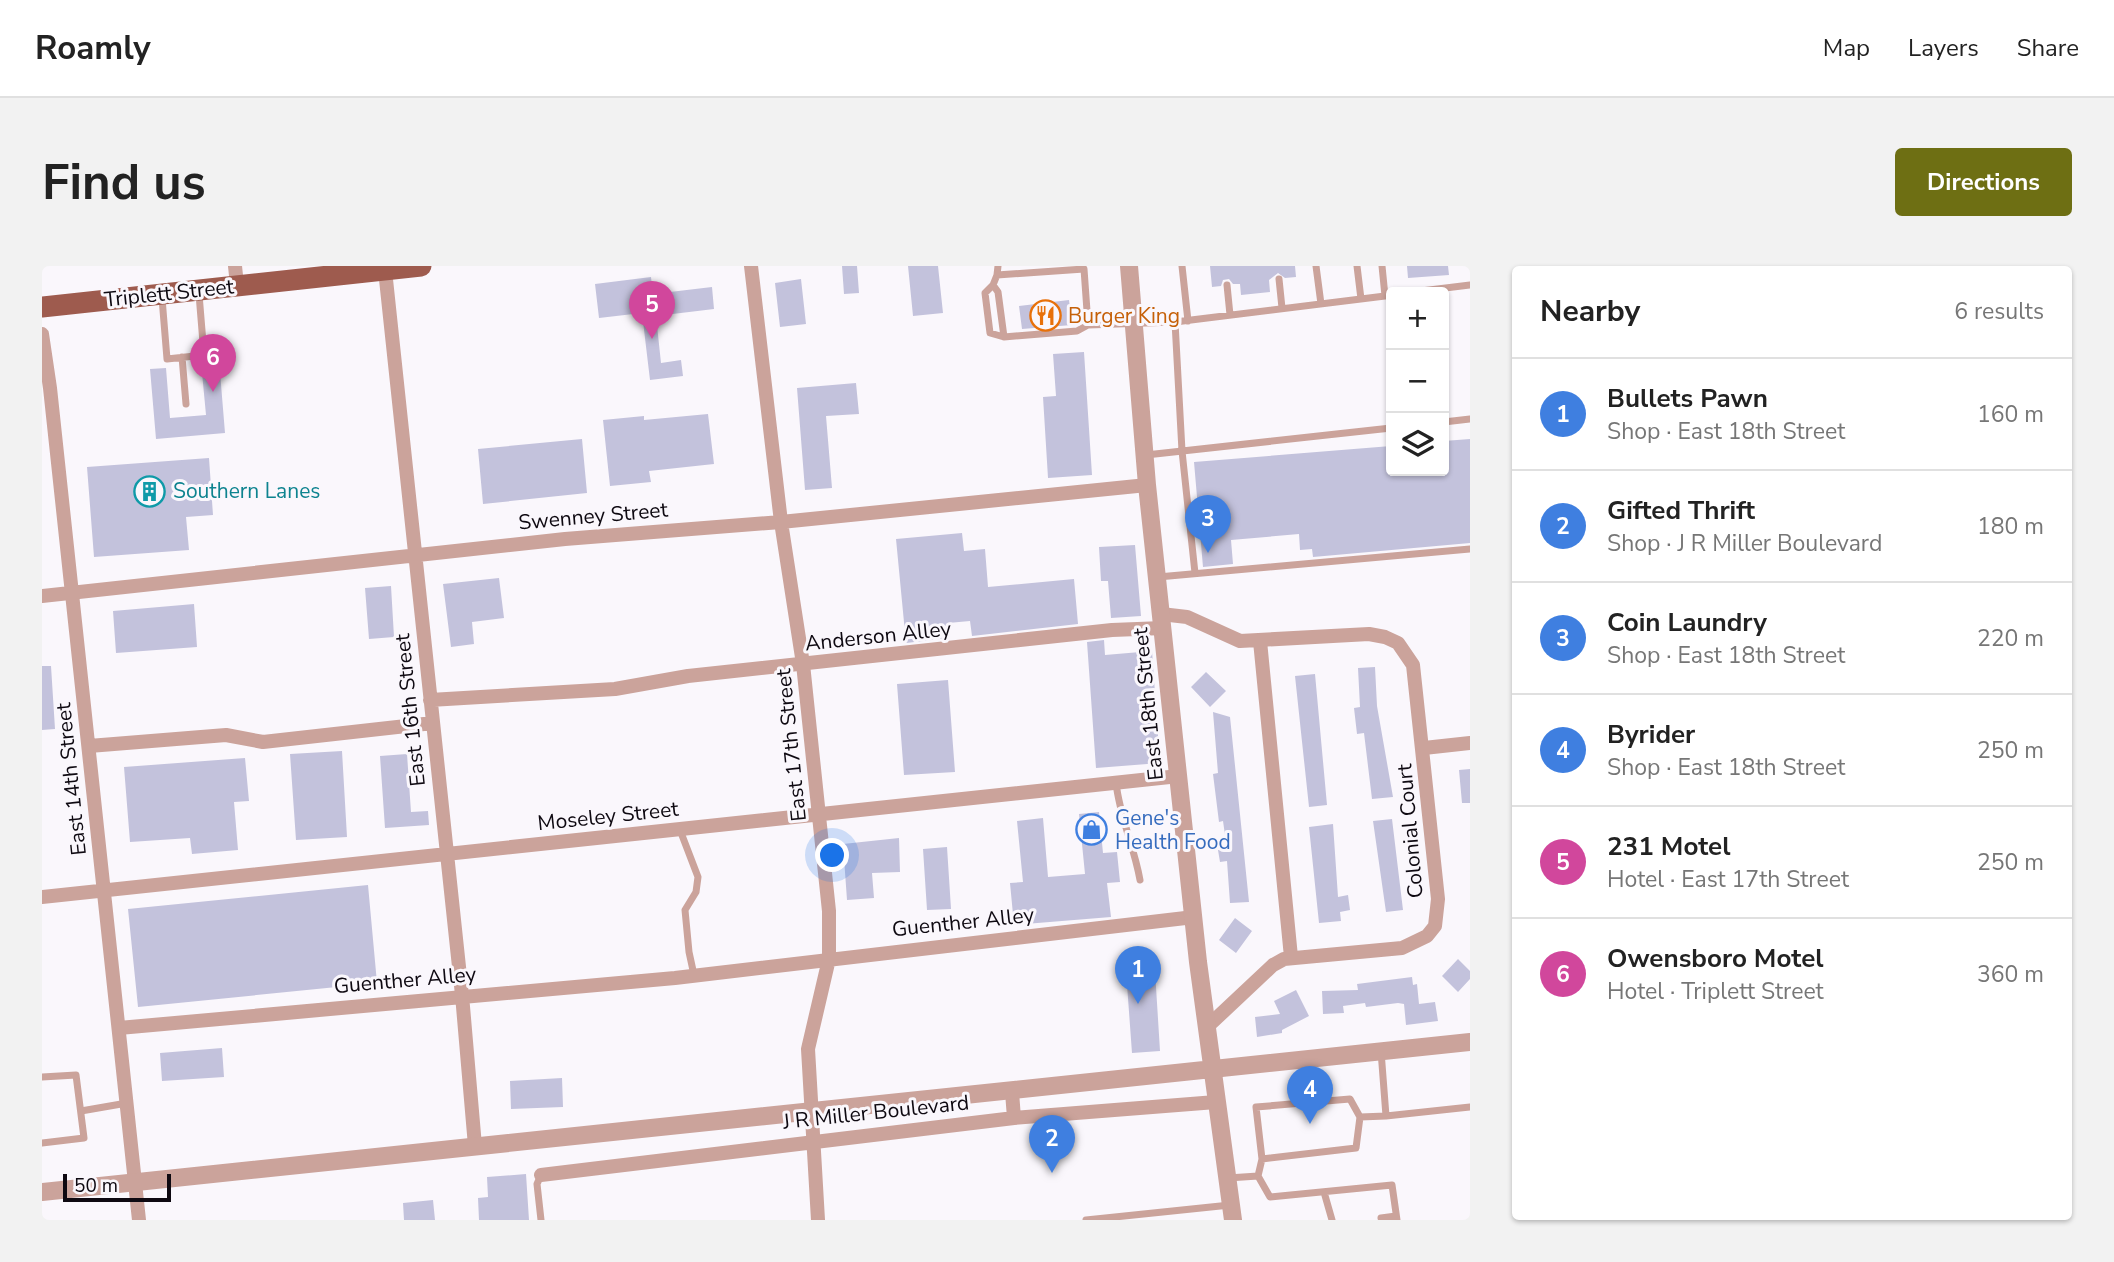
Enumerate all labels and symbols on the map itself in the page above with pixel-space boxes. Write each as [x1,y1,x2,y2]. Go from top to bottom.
street label: Triplett Street [103,272,236,314]
pin: 5 [629,281,675,339]
restaurant icon: Burger King [1028,299,1062,333]
place label: Burger King [1068,302,1180,330]
pin: 6 [190,334,236,392]
building icon: Southern Lanes [133,474,167,508]
place label: Southern Lanes [173,477,320,505]
street label: Swenney Street [517,495,669,536]
pin: 3 [1185,495,1231,553]
street label: Anderson Alley [804,614,953,658]
street label: East 18th Street [1126,626,1170,782]
street label: East 16th Street [388,632,432,788]
street label: East 17th Street [769,667,813,823]
street label: East 14th Street [49,701,93,857]
street label: Colonial Court [1390,762,1430,899]
street label: Moseley Street [536,795,680,837]
place label: Gene's Health Food [1115,804,1231,856]
shop icon: Gene's Health Food [1075,813,1109,847]
your location [815,838,849,872]
street label: Guenther Alley [890,901,1036,943]
pin: 1 [1115,946,1161,1004]
street label: Guenther Alley [333,960,478,1000]
pin: 4 [1287,1066,1333,1124]
street label: J R Miller Boulevard [781,1088,970,1136]
pin: 2 [1029,1115,1075,1173]
scale bar [63,1171,172,1203]

